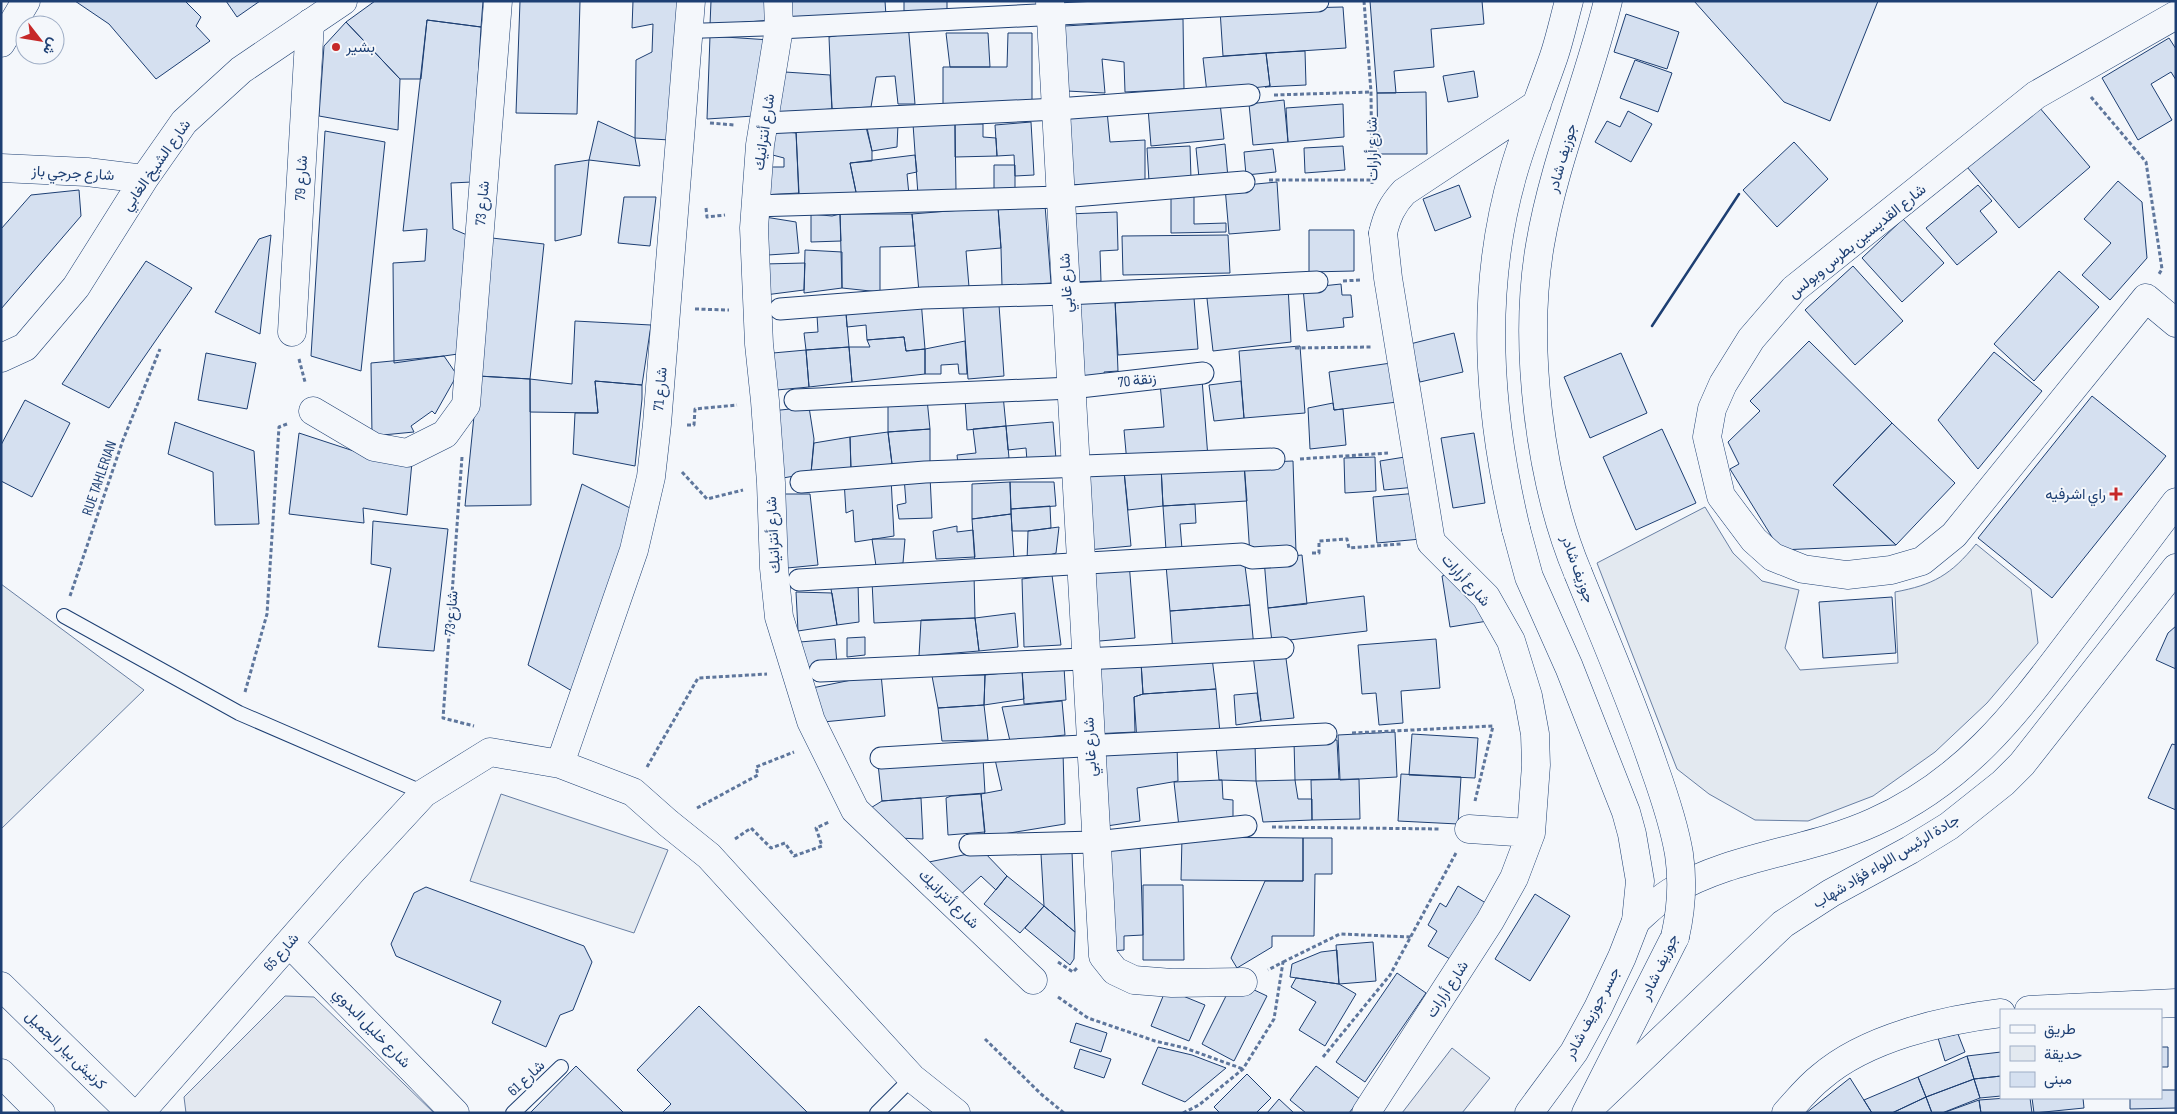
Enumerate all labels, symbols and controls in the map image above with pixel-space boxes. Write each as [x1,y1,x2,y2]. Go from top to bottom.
north arrow [15,15,65,65]
text: ش [39,35,62,58]
place label: بشير [345,38,375,57]
marker: بشير [330,41,342,53]
street label: شارع أنترانيك [750,92,780,172]
street label: شارع الشيخ الغابي [118,116,198,217]
street label: شارع أرارات [1362,116,1384,181]
street label: جوزيف شادر [1543,121,1581,196]
street label: شارع 79 [291,155,313,201]
street label: شارع جرجي باز [30,162,115,188]
street label: شارع 73 [471,180,495,226]
street label: شارع القديسين بطرس وبولس [1784,180,1931,304]
street label: شارع غابي [1055,252,1081,313]
street label: شارع 71 [649,366,673,412]
street label: زنقة 70 [1117,369,1157,392]
street label: RUE TAHLERIAN [78,438,121,518]
place label: راي اشرفيه [2045,485,2106,507]
marker: راي اشرفيه [2110,488,2122,500]
street label: شارع أنترانيك [762,496,786,574]
street label: جوزيف شادر [1556,532,1599,606]
street label: شارع أرارات [1436,550,1494,611]
street label: شارع 73 [440,590,464,636]
street label: شارع غابي [1079,716,1105,777]
street label: جادة الرئيس اللواء فؤاد شهاب [1809,810,1963,913]
street label: شارع أنترانيك [914,866,983,934]
street label: شارع 65 [259,929,304,976]
street label: جوزيف شادر [1635,931,1683,1004]
street label: شارع أرارات [1422,957,1474,1022]
street label: جسر جوزيف شادر [1560,964,1625,1064]
street label: شارع خليل البدوي [327,984,415,1075]
street label: كرنيش بيار الجميل [21,1007,111,1094]
legend [2000,1009,2162,1099]
text: طريق [2044,1020,2076,1039]
text: حديقة [2044,1045,2082,1064]
street label: شارع 61 [504,1056,550,1101]
text: مبنى [2044,1070,2072,1089]

